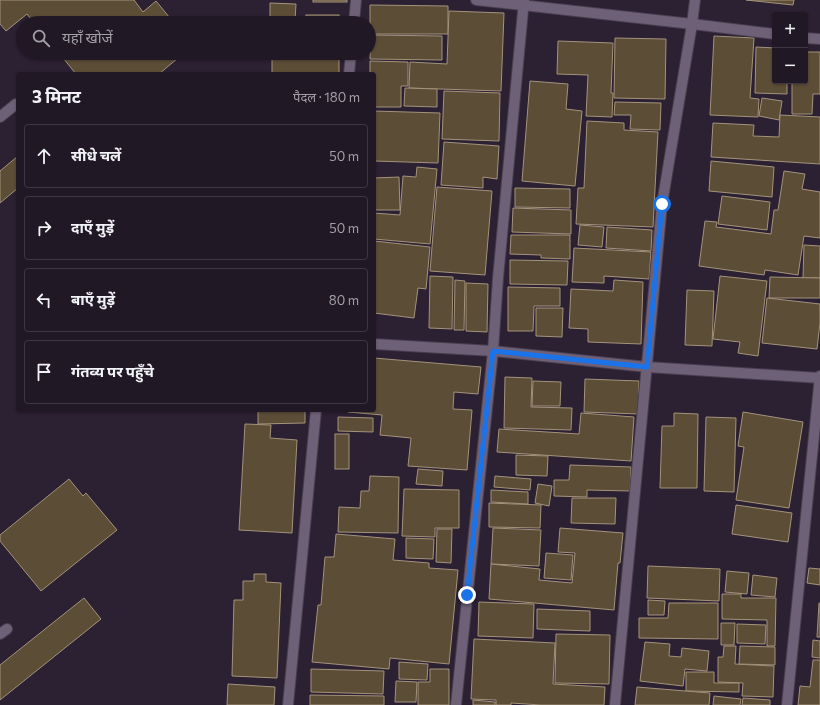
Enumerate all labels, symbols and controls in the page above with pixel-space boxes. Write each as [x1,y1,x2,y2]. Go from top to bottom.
map controls [772,12,808,84]
button: + [772,12,808,48]
search box [16,16,376,60]
icon: search [30,27,52,49]
text: यहाँ खोजें [62,28,113,46]
button: − [772,48,808,84]
text: 3 मिनट [32,86,81,107]
text: पैदल · 180 m [293,89,360,105]
icon: ahead [33,145,55,167]
text: सीधे चलें [71,146,121,164]
text: 50 m [329,148,359,164]
route start [653,195,671,213]
icon: right [33,217,55,239]
text: दाएँ मुड़ें [71,218,114,236]
text: 50 m [329,220,359,236]
icon: left [33,289,55,311]
text: बाएँ मुड़ें [71,290,115,308]
text: 80 m [329,292,359,308]
icon: arrive [33,361,55,383]
text: गंतव्य पर पहुँचे [71,362,154,380]
route end [458,586,476,604]

